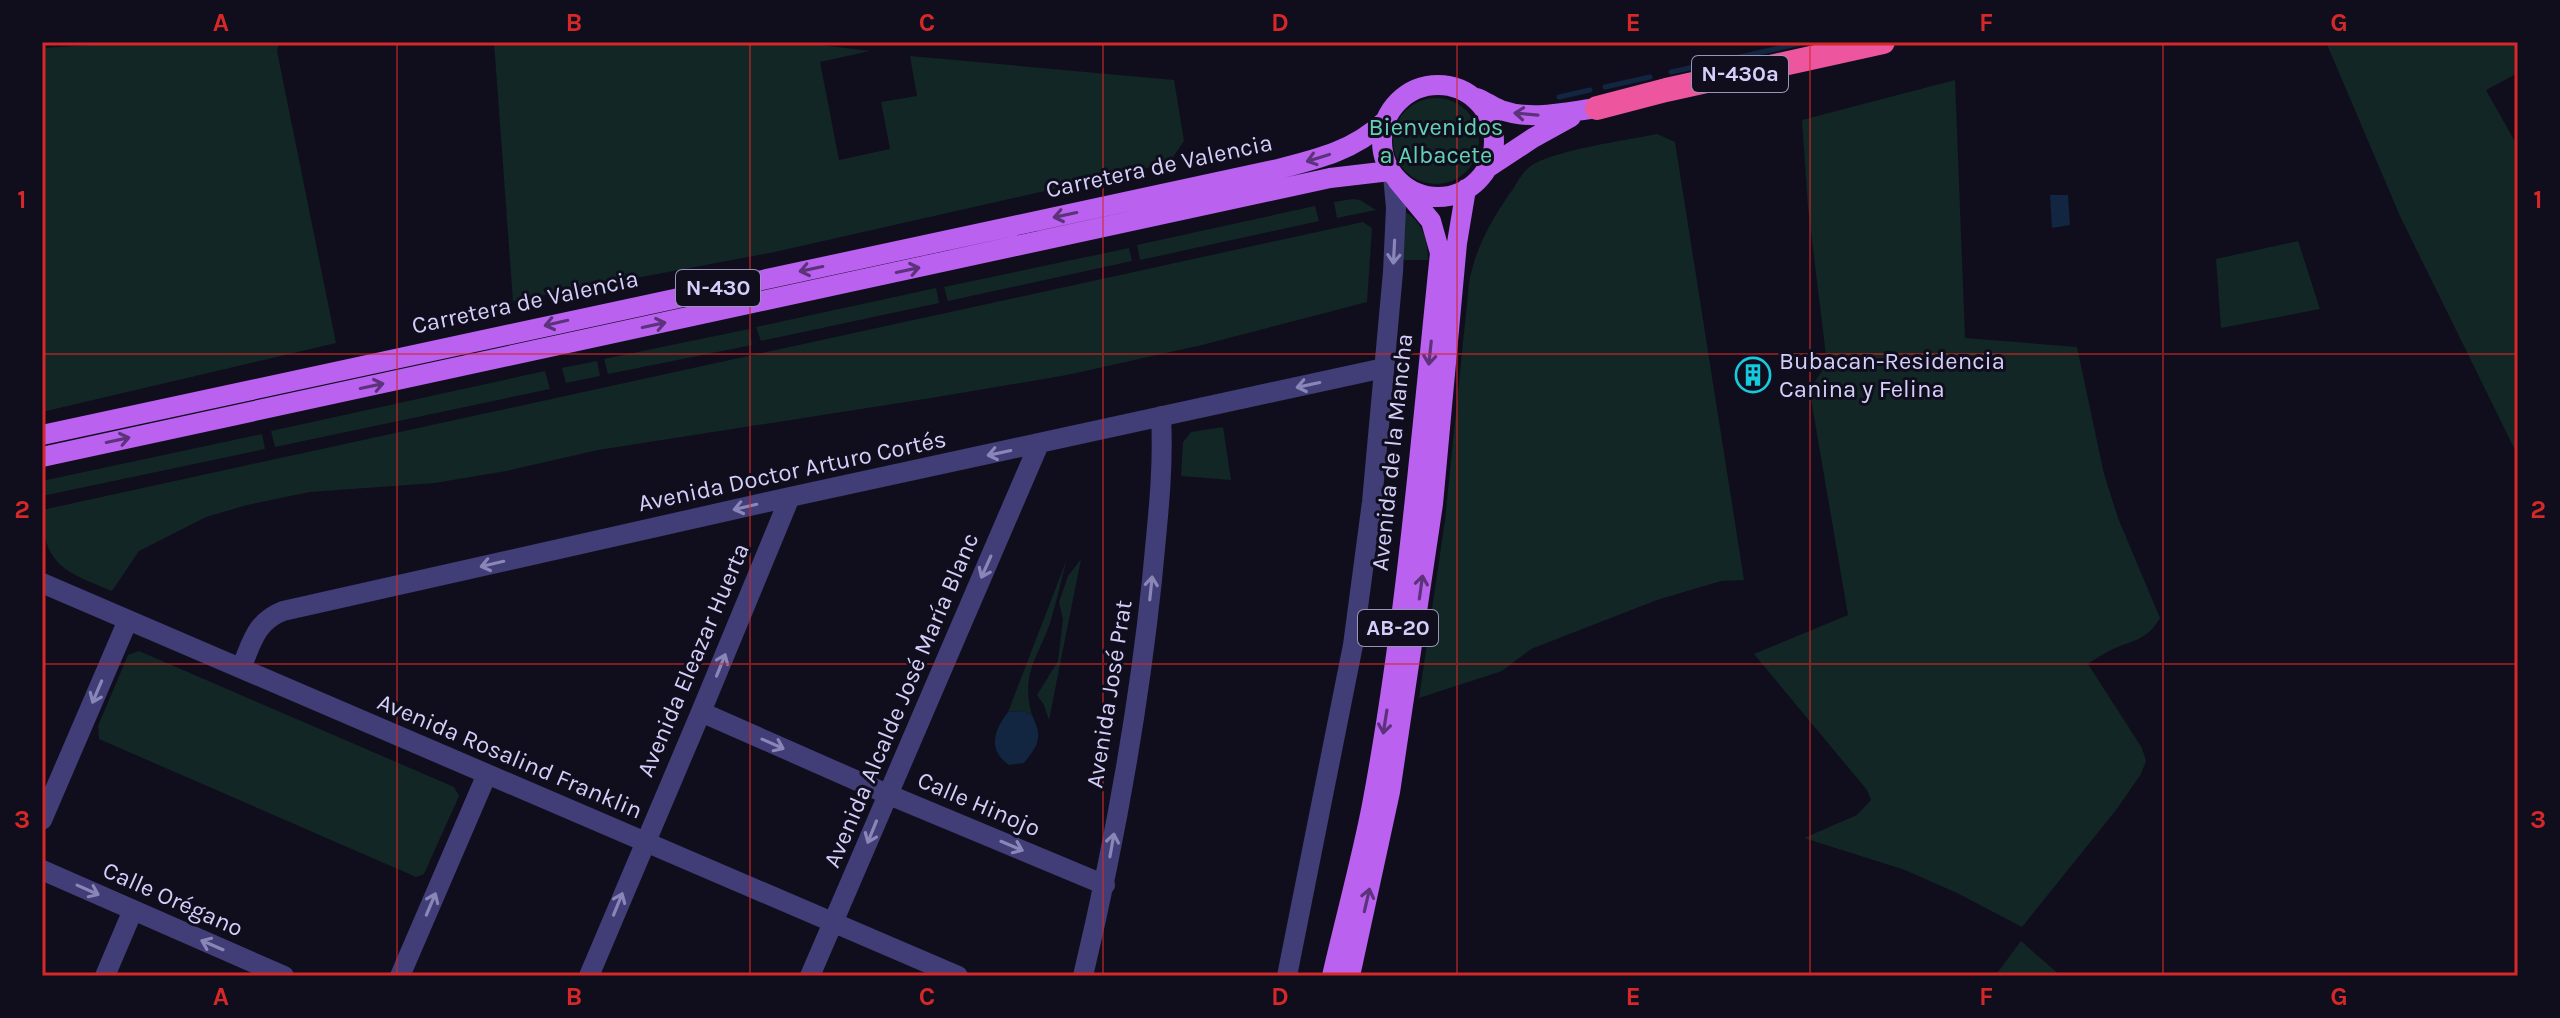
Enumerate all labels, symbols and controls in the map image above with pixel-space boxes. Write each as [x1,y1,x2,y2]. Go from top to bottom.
text: A [213,7,229,38]
text: B [566,7,582,38]
text: C [919,7,935,38]
text: D [1271,7,1289,38]
text: E [1625,7,1641,38]
text: F [1979,7,1993,38]
text: G [2330,7,2348,38]
road number: N-430a [1692,56,1788,92]
one-way arrow [1513,106,1540,121]
park label: Bienvenidos a Albacete [1369,113,1503,169]
street label: Carretera de Valencia [1043,128,1275,204]
one-way arrow [1306,151,1332,166]
text: 1 [17,184,27,215]
text: 1 [2533,184,2543,215]
one-way arrow [1053,208,1078,223]
one-way arrow [1386,238,1401,265]
one-way arrow [798,262,824,277]
one-way arrow [895,262,920,277]
street label: Carretera de Valencia [409,264,641,340]
road number: N-430 [676,270,760,306]
one-way arrow [544,316,570,331]
one-way arrow [641,317,666,332]
street label: Avenida de la Mancha [1366,332,1418,572]
one-way arrow [1423,339,1438,366]
place label: Bubacan-Residencia Canina y Felina [1779,347,2005,403]
building icon: Bubacan-Residencia Canina y Felina [1734,356,1772,394]
one-way arrow [359,378,385,393]
one-way arrow [1296,378,1322,393]
street label: Avenida Doctor Arturo Cortés [635,425,949,517]
one-way arrow [105,432,131,447]
one-way arrow [987,446,1013,461]
text: 2 [14,494,30,525]
text: 2 [2530,494,2546,525]
one-way arrow [733,500,759,515]
street label: Avenida Alcalde José María Blanc [818,528,984,872]
street label: Avenida Eleazar Huerta [631,539,755,781]
one-way arrow [977,555,992,579]
one-way arrow [479,558,505,573]
one-way arrow [1143,575,1158,602]
one-way arrow [1414,575,1429,601]
street label: Avenida José Prat [1080,598,1138,790]
road number: AB-20 [1358,610,1438,646]
one-way arrow [714,653,729,678]
one-way arrow [89,679,104,703]
street label: Avenida Rosalind Franklin [373,687,647,825]
one-way arrow [1377,709,1392,734]
one-way arrow [760,737,784,752]
street label: Calle Hinojo [913,766,1045,842]
text: 3 [14,804,30,835]
text: 3 [2530,804,2546,835]
one-way arrow [863,819,878,844]
one-way arrow [1105,833,1120,858]
one-way arrow [999,839,1024,854]
street label: Calle Orégano [99,856,247,942]
one-way arrow [75,884,99,899]
one-way arrow [1360,888,1375,913]
one-way arrow [612,892,627,917]
one-way arrow [425,893,440,917]
one-way arrow [200,937,224,952]
text: A [213,981,229,1012]
text: B [566,981,582,1012]
text: C [919,981,935,1012]
text: D [1271,981,1289,1012]
text: E [1625,981,1641,1012]
text: F [1979,981,1993,1012]
text: G [2330,981,2348,1012]

